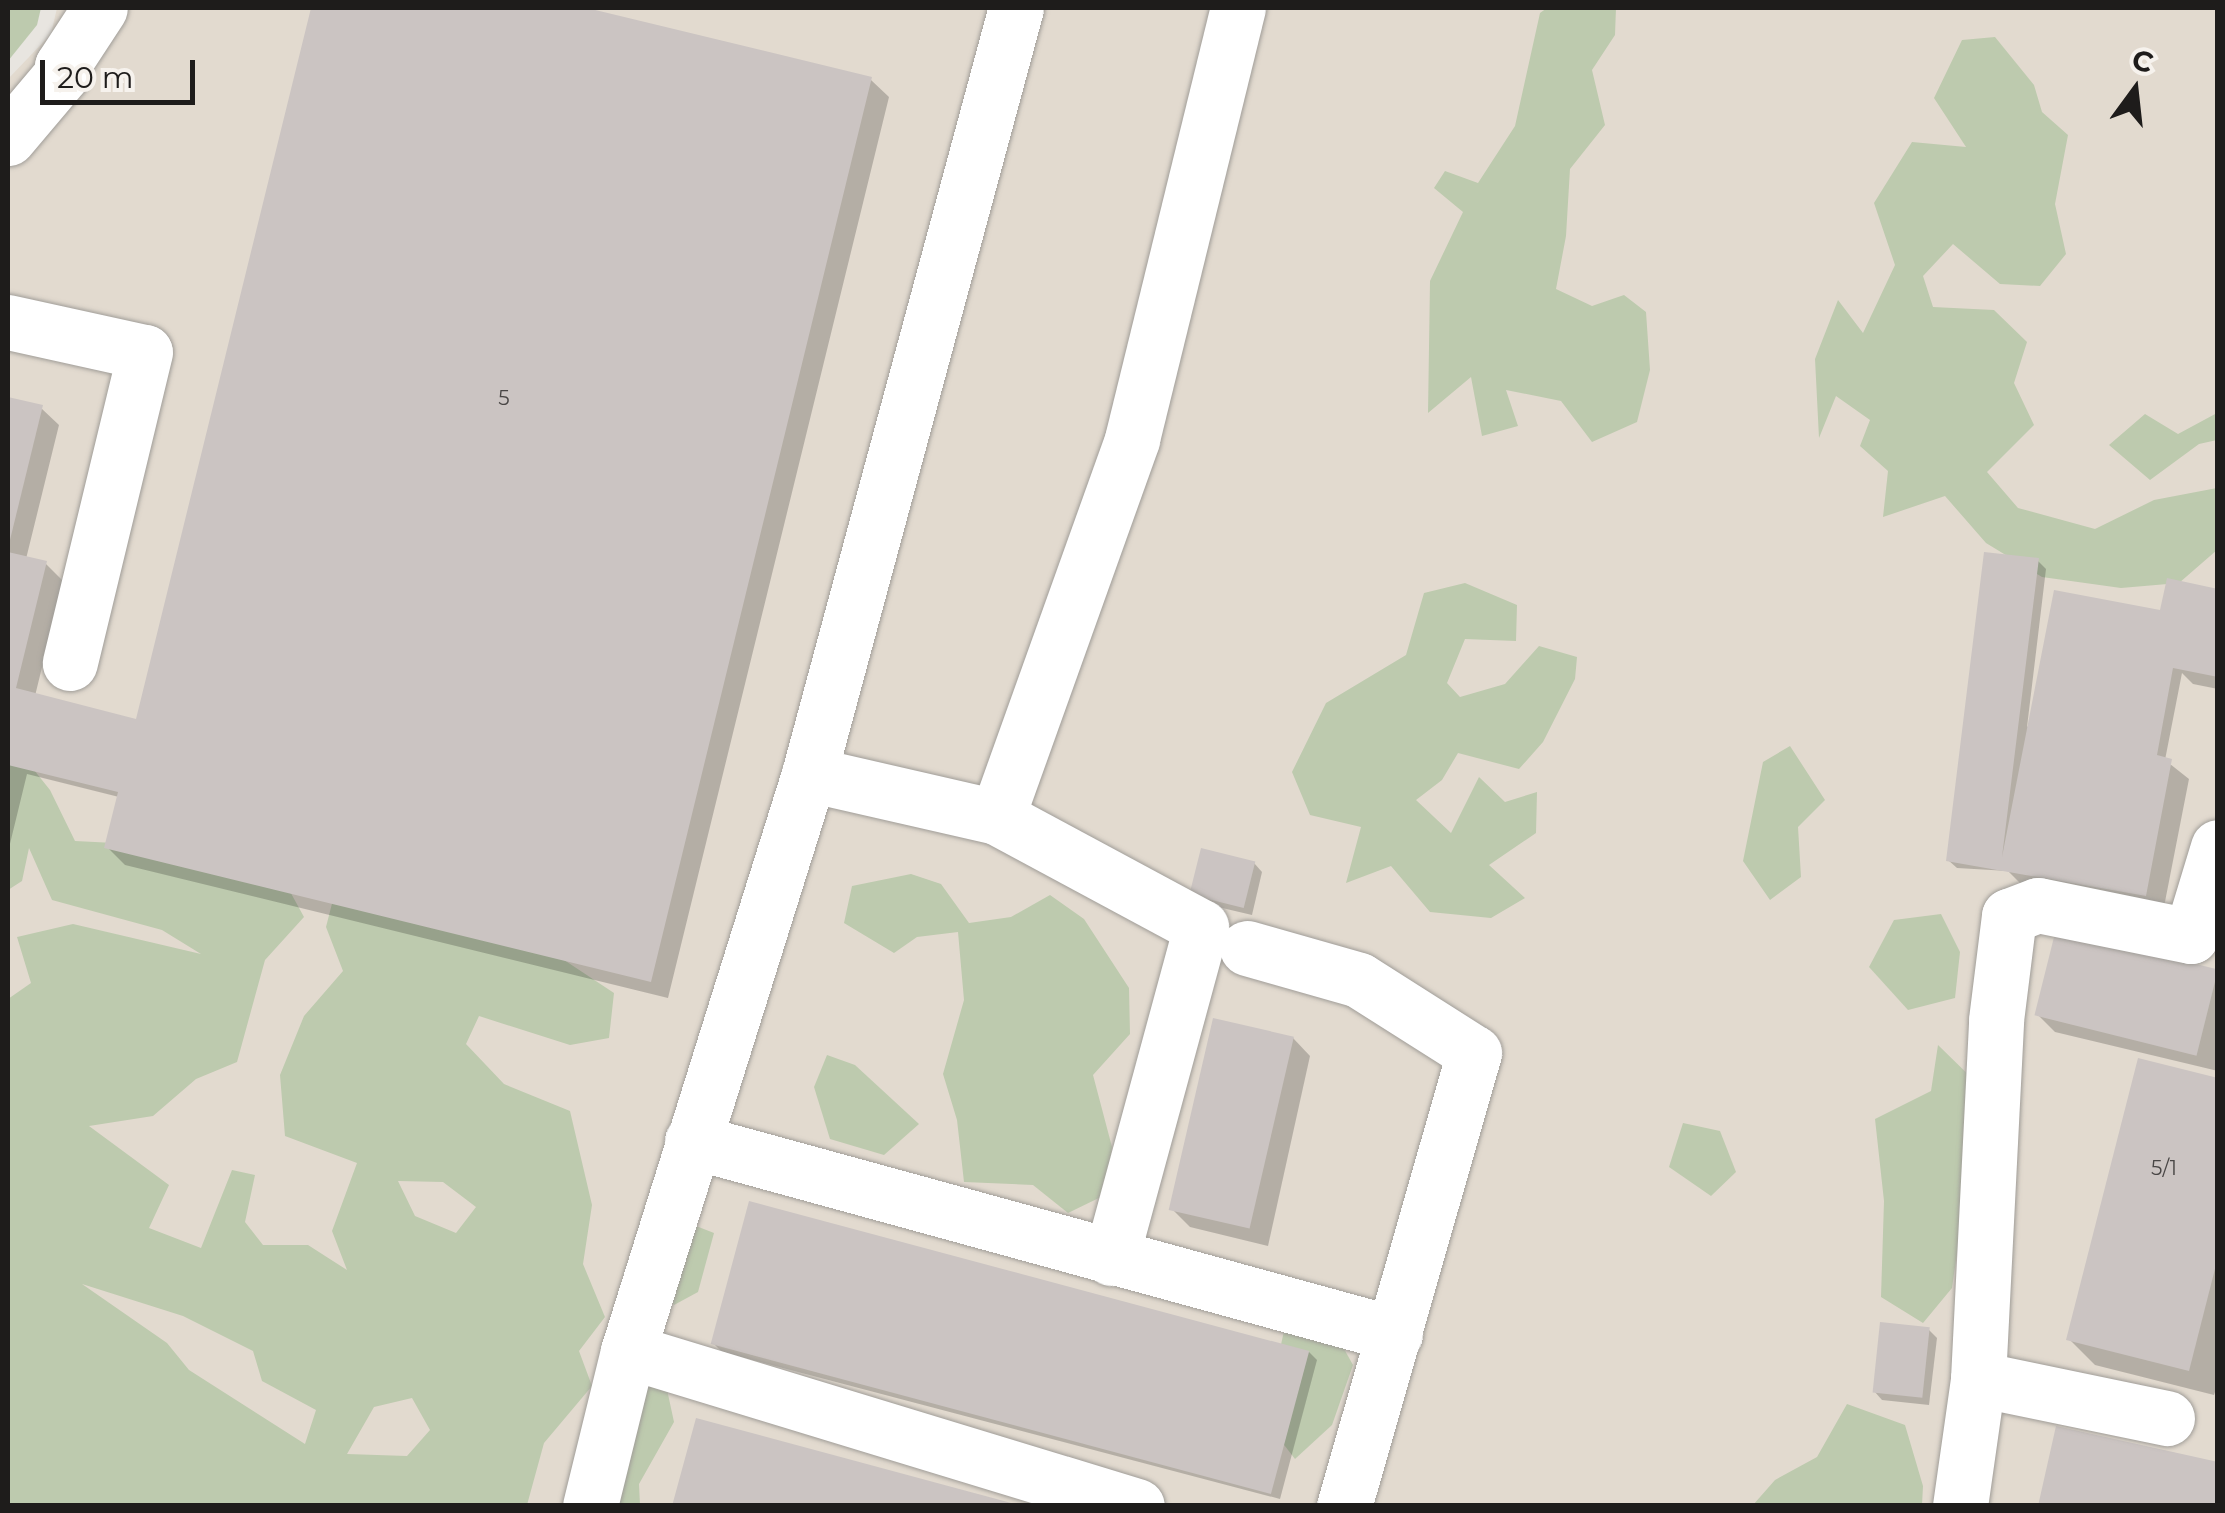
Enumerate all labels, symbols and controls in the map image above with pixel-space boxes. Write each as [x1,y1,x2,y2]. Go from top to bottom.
scale bar [45,40,200,102]
north arrow [2085,40,2185,140]
text: С [2129,42,2157,80]
text: 20 m [57,59,134,96]
house number: 5 [498,386,510,410]
house number: 5/1 [2151,1156,2177,1180]

